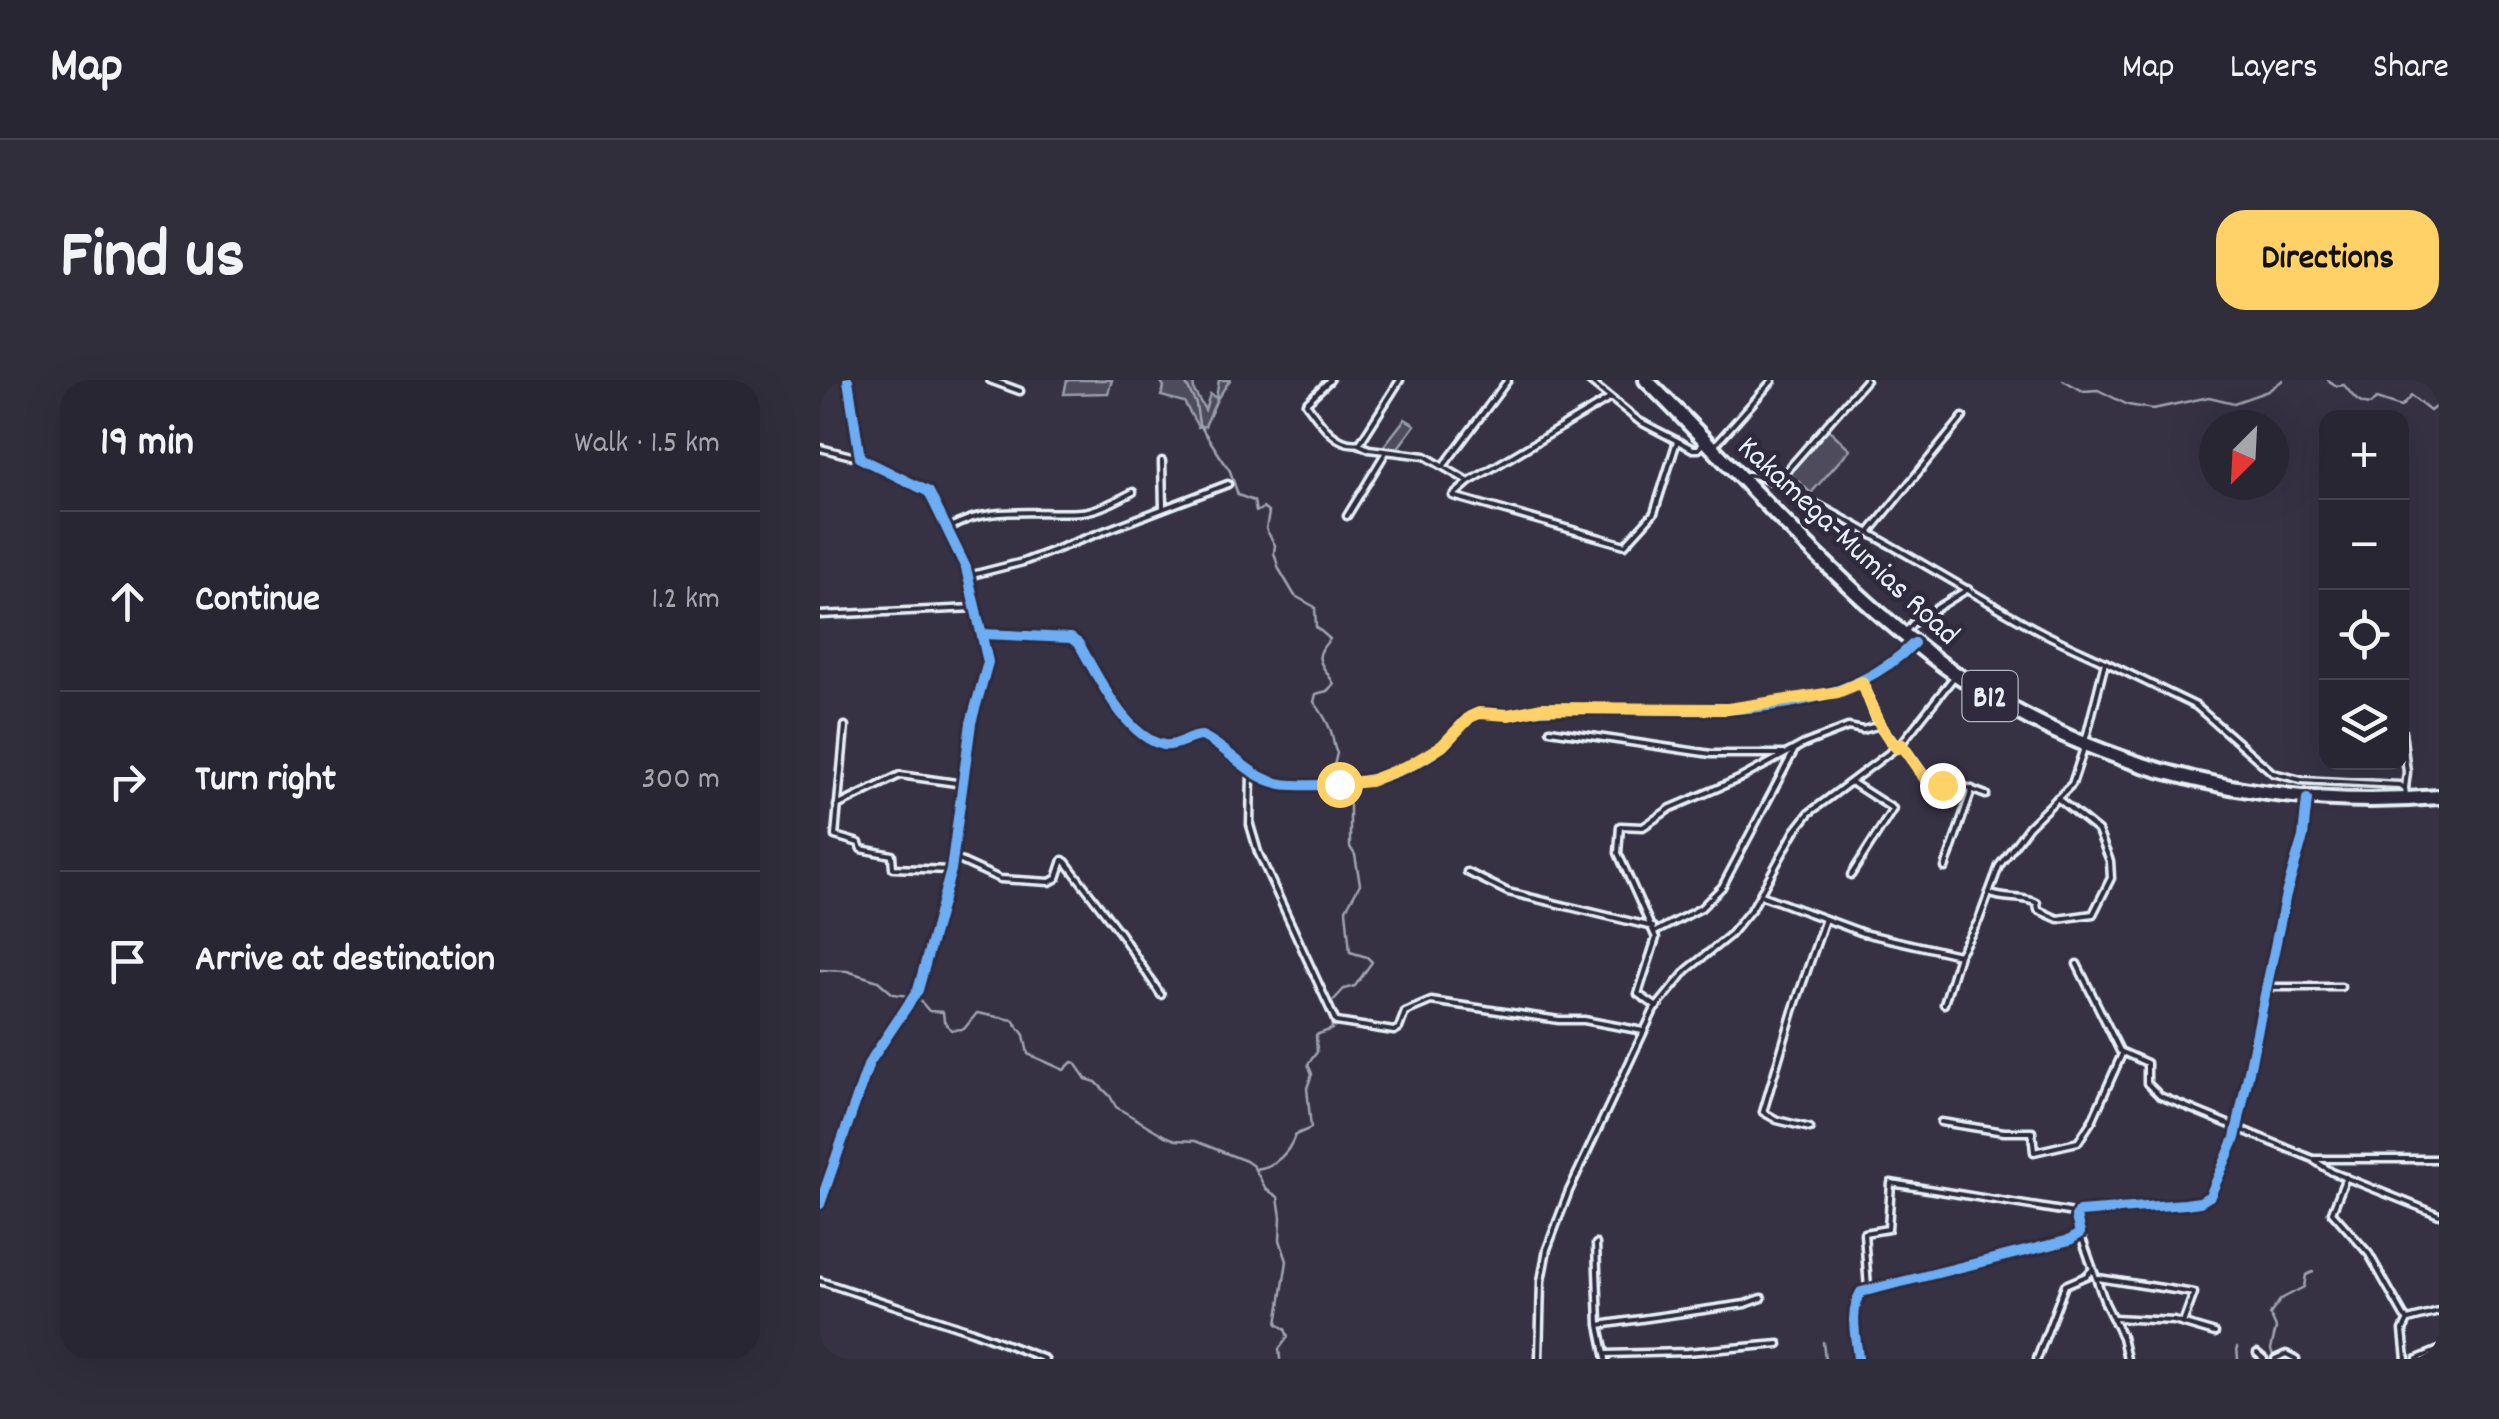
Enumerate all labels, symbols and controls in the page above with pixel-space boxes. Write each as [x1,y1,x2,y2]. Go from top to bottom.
text: Map [50,35,123,104]
text: Map [2122,44,2175,94]
text: Layers [2230,44,2318,94]
text: Share [2373,44,2449,94]
text: Find us [60,210,245,310]
button: Directions [2216,210,2439,310]
north arrow [2199,410,2289,500]
map controls [2319,410,2409,770]
button: + [2319,410,2409,500]
text: 19 min [100,415,194,475]
text: Walk · 1.5 km [574,422,720,468]
street label: Kakamega-Mumias Road [1725,427,1968,658]
button: − [2319,500,2409,590]
icon: ahead [100,574,155,629]
text: Continue [195,574,320,629]
text: 1.2 km [651,578,720,624]
button: locate [2319,590,2409,680]
road number: B12 [1962,671,2018,721]
button: layers [2319,680,2409,770]
icon: right [100,754,155,809]
text: Turn right [195,754,336,809]
text: 300 m [642,758,720,804]
route start [1317,762,1363,808]
route end [1920,763,1966,809]
icon: arrive [100,934,155,989]
text: Arrive at destination [195,934,495,989]

